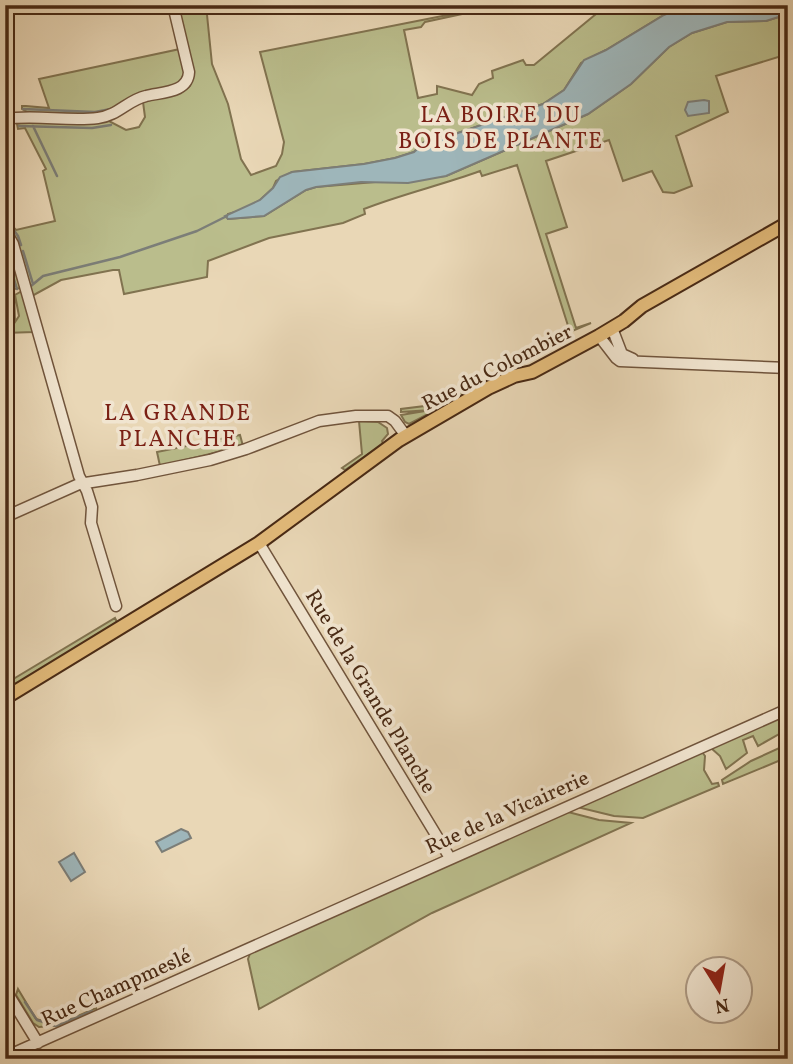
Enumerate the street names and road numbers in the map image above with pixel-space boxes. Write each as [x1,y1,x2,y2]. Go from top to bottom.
street label: Rue du Colombier [417,318,578,419]
street label: Rue de la Grande Planche [297,584,442,799]
street label: Rue de la Vicairerie [421,764,594,862]
street label: Rue Champmeslé [37,942,196,1034]

